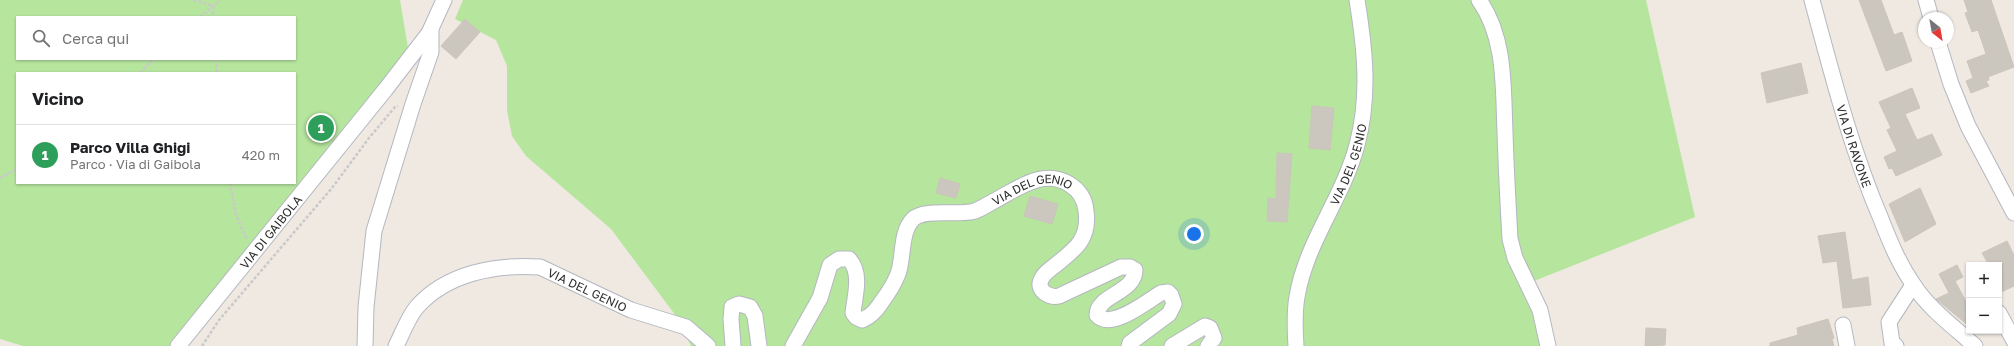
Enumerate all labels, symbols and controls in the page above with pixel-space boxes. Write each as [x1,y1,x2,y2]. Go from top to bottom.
north arrow [1918,12,1954,48]
search box [16,16,296,60]
icon: search [30,27,52,49]
text: Cerca qui [62,29,129,47]
text: Vicino [32,88,84,109]
street label: VIA DI RAVONE [1834,103,1875,190]
pin: 1 [308,113,334,143]
street label: VIA DEL GENIO [1326,122,1369,208]
text: Parco Villa Ghigi [70,138,190,156]
text: 1 [42,147,48,163]
text: 420 m [242,147,280,163]
text: Parco · Via di Gaibola [70,156,201,172]
street label: VIA DEL GENIO [989,171,1076,208]
street label: VIA DI GAIBOLA [236,192,305,272]
your location [1184,224,1204,244]
map controls [1966,262,2002,334]
button: + [1966,262,2002,298]
street label: VIA DEL GENIO [546,264,630,315]
button: − [1966,298,2002,334]

